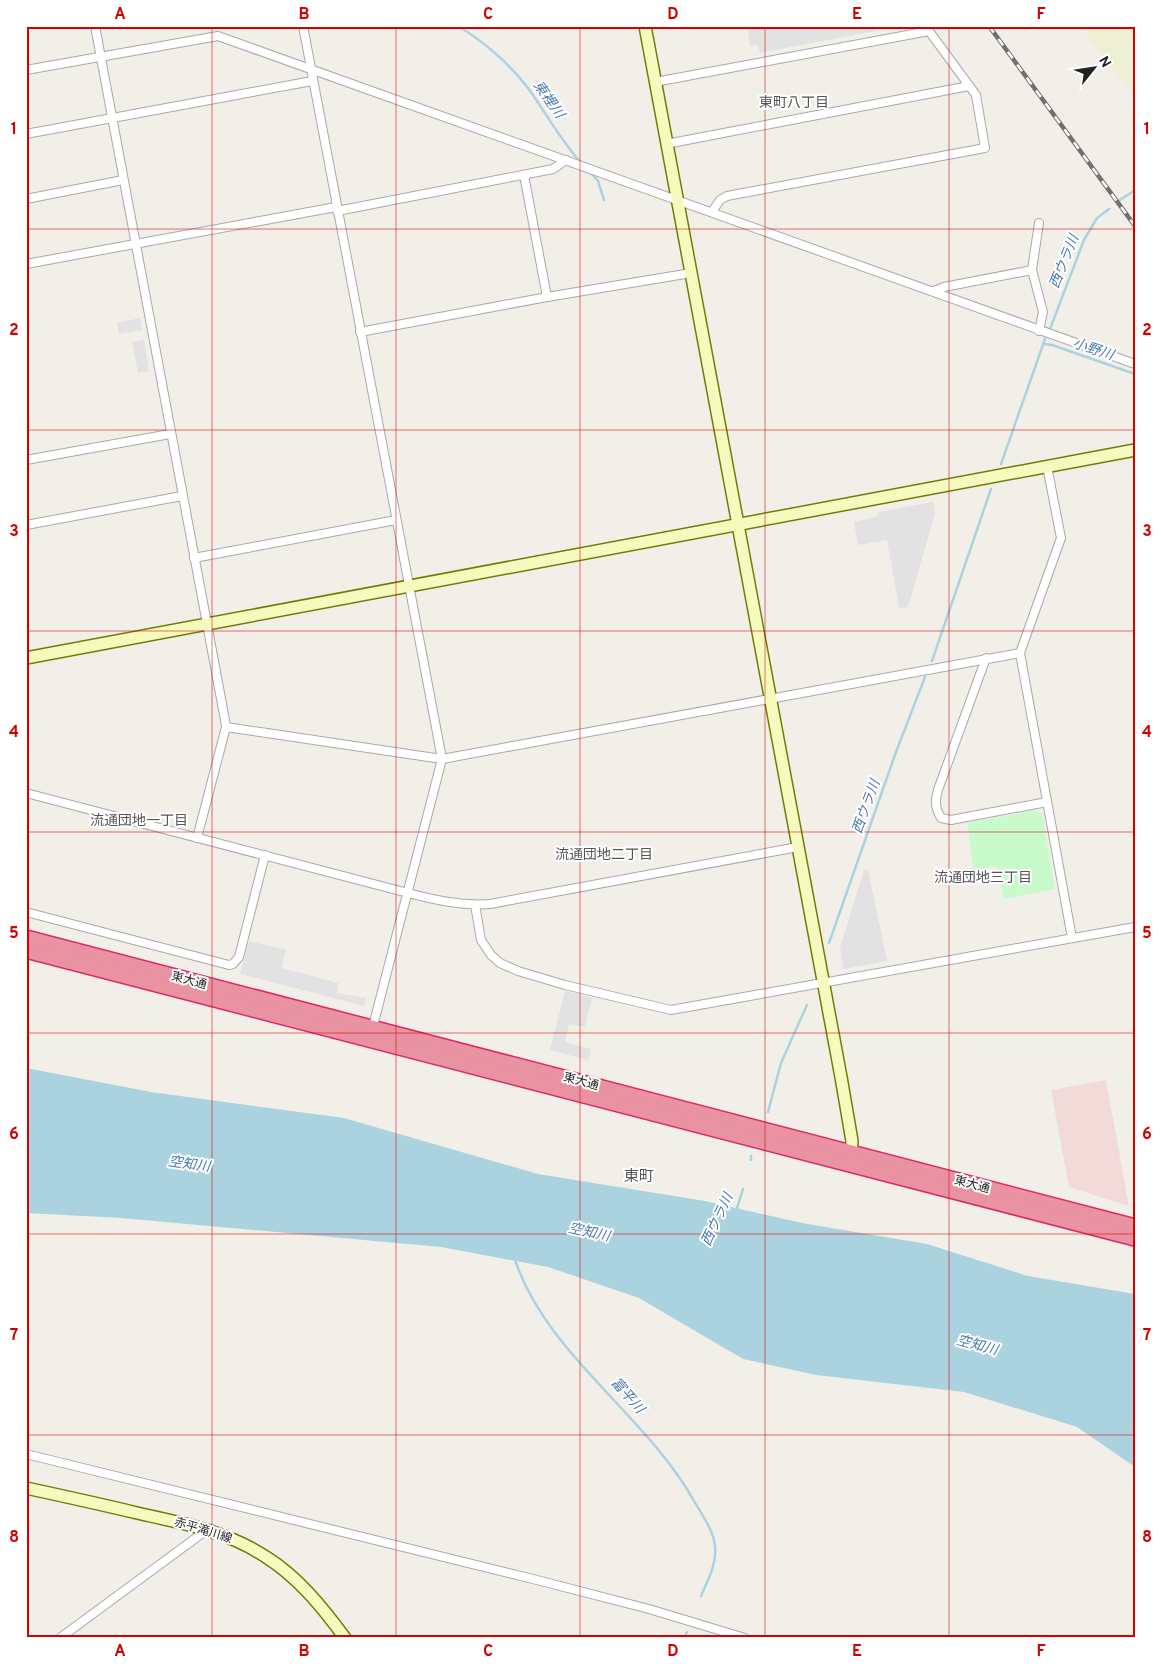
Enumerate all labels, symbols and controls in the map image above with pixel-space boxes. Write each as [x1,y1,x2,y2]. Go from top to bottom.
text: A [114,5,126,25]
text: B [298,5,310,25]
text: C [483,5,493,25]
text: D [667,5,679,25]
text: E [852,5,862,25]
text: F [1036,5,1046,25]
north arrow [1068,42,1118,92]
text: N [1094,54,1114,71]
water label: 東裡川 [529,78,568,124]
district label: 東町八丁目 [759,95,829,112]
text: 1 [11,120,17,140]
text: 1 [1144,120,1150,140]
water label: 西ウラ川 [1047,231,1084,291]
text: 2 [9,321,19,341]
text: 2 [1142,321,1152,341]
water label: 小野川 [1070,335,1118,365]
text: 3 [9,522,19,542]
text: 3 [1142,522,1152,542]
text: 4 [9,723,19,743]
text: 4 [1142,723,1152,743]
water label: 西ウラ川 [849,776,885,836]
district label: 流通団地一丁目 [90,813,188,830]
district label: 流通団地二丁目 [555,847,653,864]
district label: 流通団地三丁目 [934,870,1032,887]
text: 5 [9,924,19,944]
text: 5 [1142,924,1152,944]
street label: 東大通 [170,969,208,993]
street label: 東大通 [562,1070,600,1094]
text: 6 [9,1125,19,1145]
text: 6 [1142,1125,1152,1145]
water label: 空知川 [167,1154,213,1177]
district label: 東町 [624,1168,654,1187]
street label: 東大通 [953,1173,991,1197]
water label: 西ウラ川 [698,1189,738,1249]
water label: 空知川 [567,1220,613,1246]
text: 7 [10,1326,18,1346]
text: 7 [1143,1326,1151,1346]
water label: 空知川 [955,1332,1001,1360]
water label: 富平川 [607,1375,649,1419]
street label: 赤平滝川線 [172,1515,234,1547]
text: 8 [9,1528,19,1548]
text: 8 [1142,1528,1152,1548]
text: A [114,1642,126,1662]
text: B [298,1642,310,1662]
text: C [483,1642,493,1662]
text: D [667,1642,679,1662]
text: E [852,1642,862,1662]
text: F [1036,1642,1046,1662]

